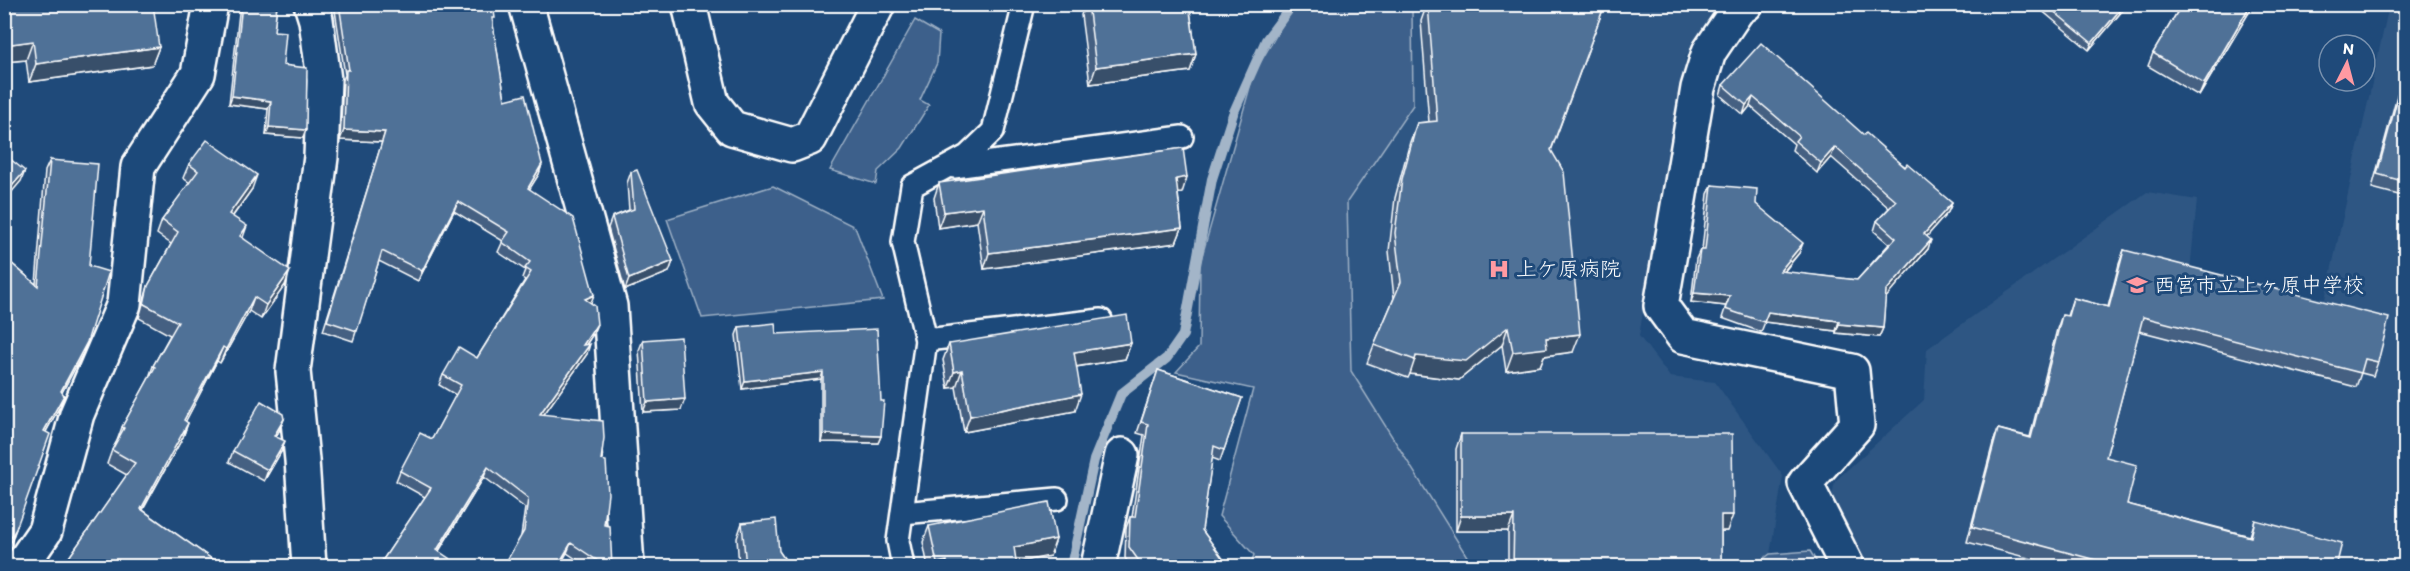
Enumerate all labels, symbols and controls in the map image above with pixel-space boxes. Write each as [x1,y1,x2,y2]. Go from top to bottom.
north arrow [2317,33,2377,93]
text: N [2342,39,2355,59]
place label: 上ケ原病院 [1516,256,1621,281]
hospital icon: 上ケ原病院 [1487,257,1511,281]
place label: 西宮市立上ヶ原中学校 [2154,272,2364,297]
school or university icon: 西宮市立上ヶ原中学校 [2125,273,2149,297]

